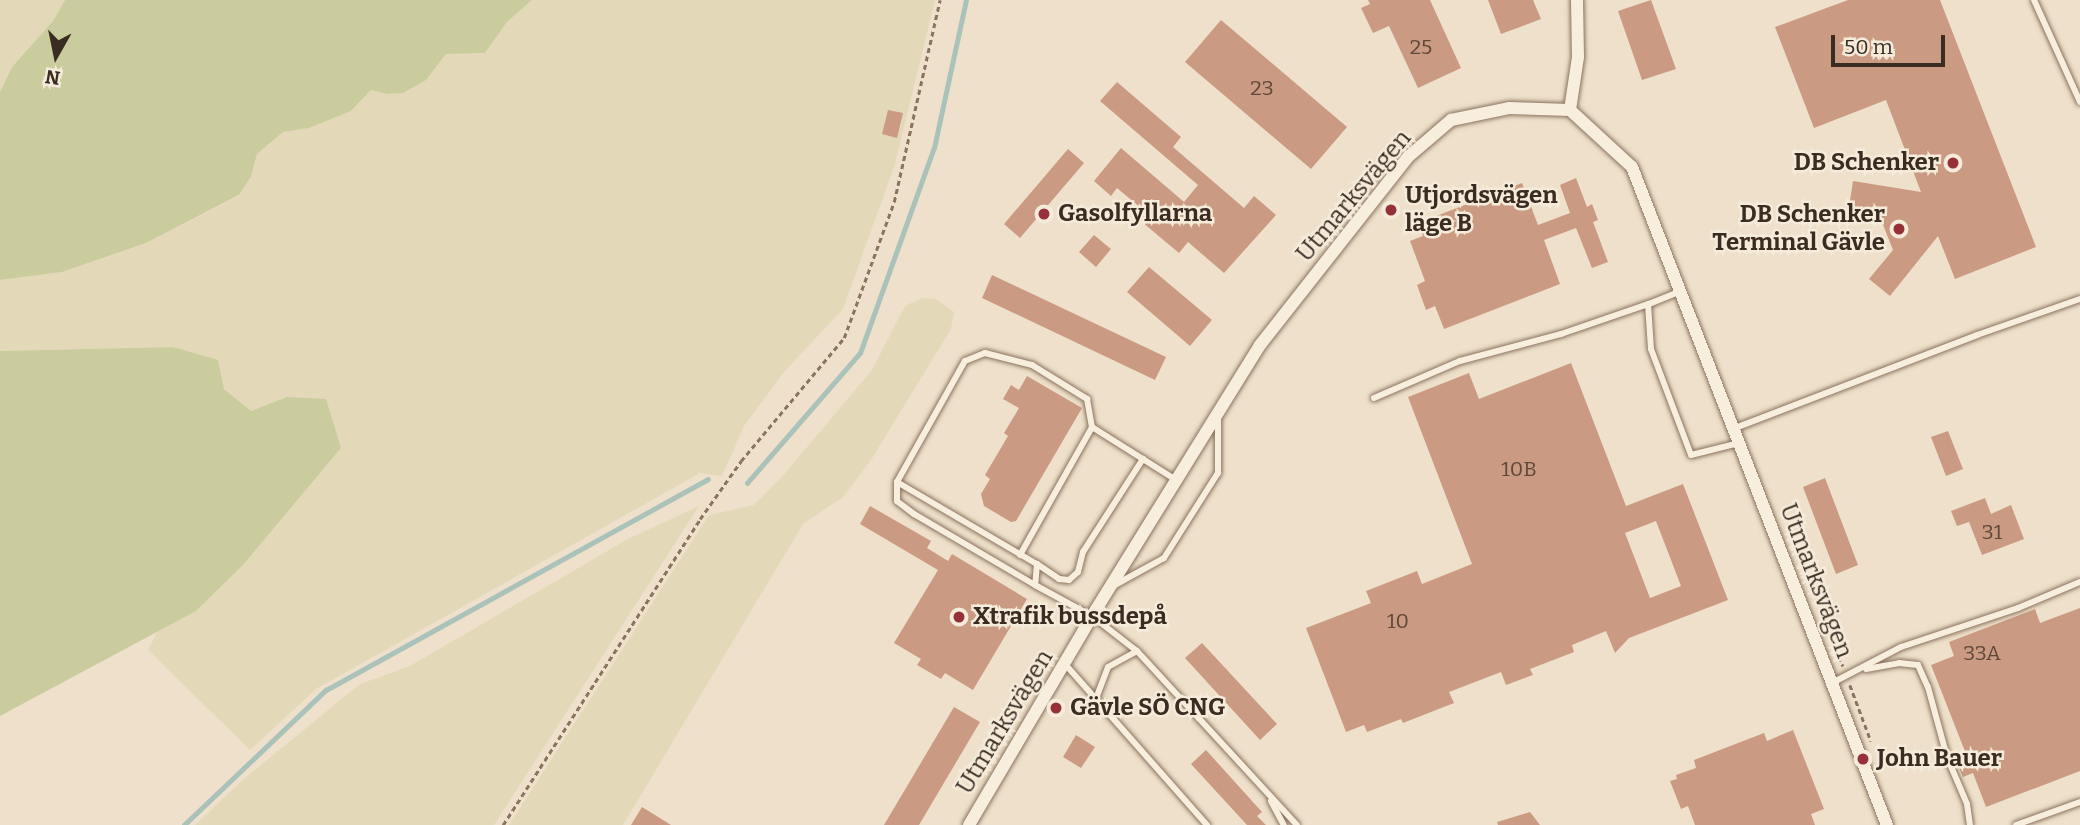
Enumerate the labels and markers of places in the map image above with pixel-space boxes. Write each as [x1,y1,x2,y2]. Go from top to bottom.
place label: DB Schenker [1794,149,1939,177]
marker: DB Schenker [1945,155,1961,171]
place label: Utjordsvägen läge B [1405,182,1558,238]
place label: Gasolfyllarna [1058,200,1212,228]
place label: DB Schenker Terminal Gävle [1712,201,1885,257]
marker: Utjordsvägen läge B [1383,202,1399,218]
marker: Gasolfyllarna [1036,206,1052,222]
marker: DB Schenker Terminal Gävle [1891,221,1907,237]
place label: Xtrafik bussdepå [973,603,1167,631]
marker: Xtrafik bussdepå [951,609,967,625]
place label: Gävle SÖ CNG [1070,694,1225,722]
marker: Gävle SÖ CNG [1048,700,1064,716]
place label: John Bauer [1877,745,2002,773]
marker: John Bauer [1855,751,1871,767]

